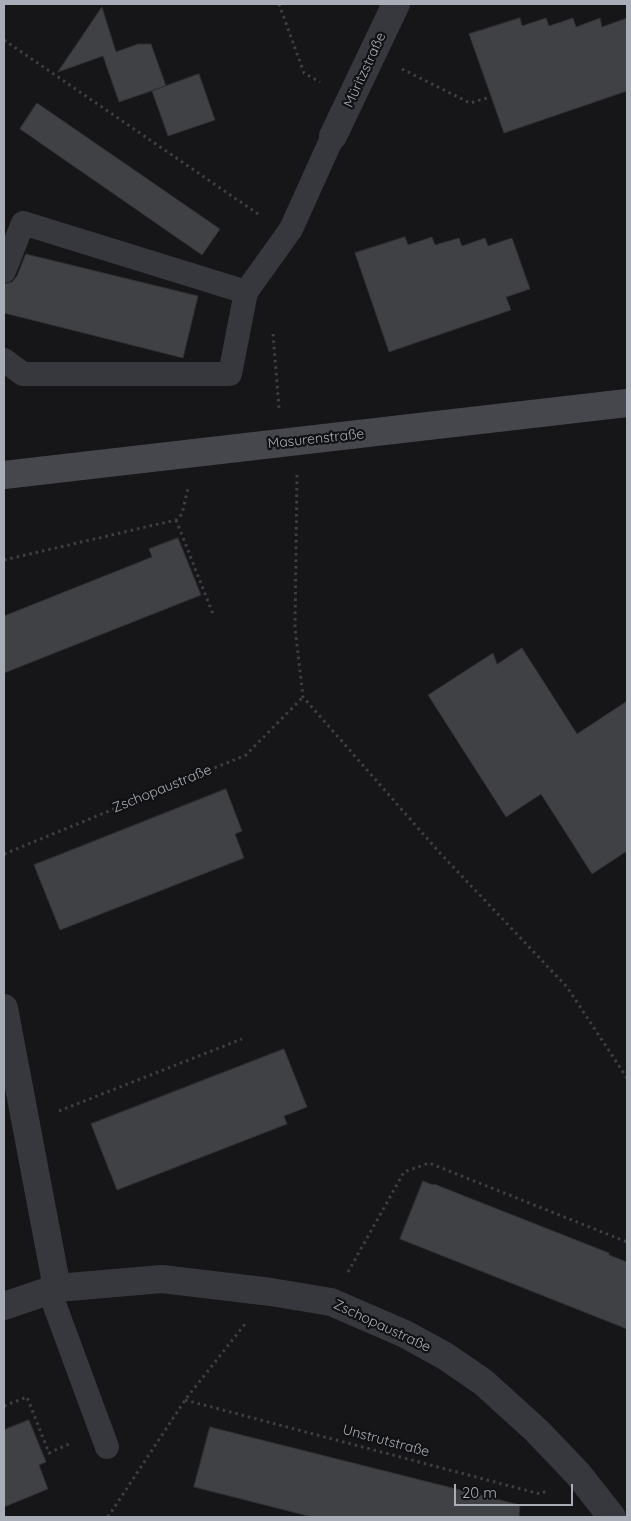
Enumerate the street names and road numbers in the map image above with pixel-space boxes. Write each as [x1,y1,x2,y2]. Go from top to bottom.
street label: Müritzstraße [340,30,390,110]
street label: Masurenstraße [267,426,365,452]
street label: Zschopaustraße [110,761,214,817]
street label: Zschopaustraße [331,1296,433,1356]
street label: Unstrutstraße [341,1421,431,1461]

